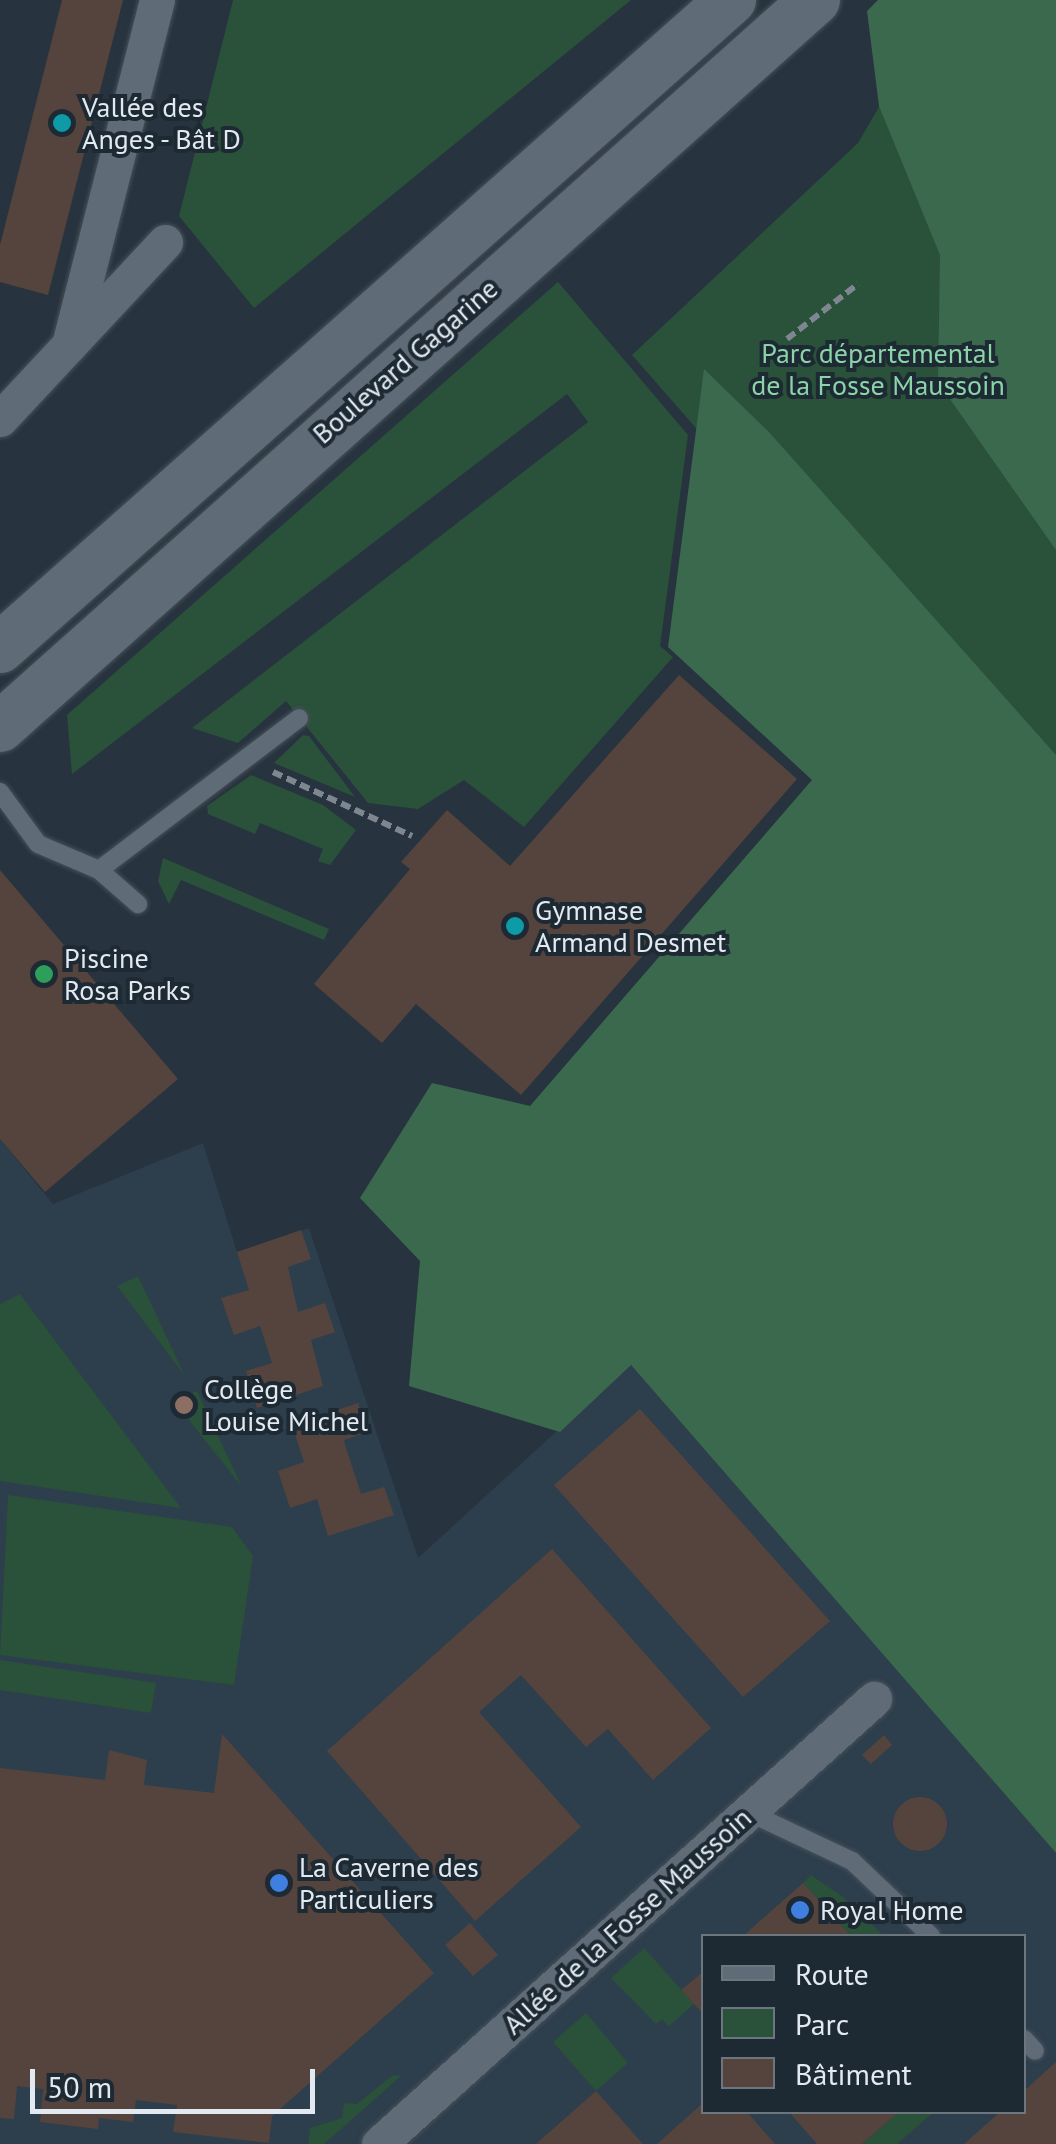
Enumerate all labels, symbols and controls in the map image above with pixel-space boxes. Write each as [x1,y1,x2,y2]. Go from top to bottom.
place label: Vallée des Anges - Bât D [82,90,245,156]
marker: Vallée des Anges - Bât D [51,112,73,134]
street label: Boulevard Gagarine [306,271,504,451]
park label: Parc départemental de la Fosse Maussoin [751,336,1005,402]
place label: Gymnase Armand Desmet [535,893,726,959]
marker: Gymnase Armand Desmet [504,915,526,937]
place label: Piscine Rosa Parks [64,941,191,1007]
marker: Piscine Rosa Parks [33,963,55,985]
place label: Collège Louise Michel [204,1372,368,1438]
marker: Collège Louise Michel [173,1394,195,1416]
street label: Allée de la Fosse Maussoin [496,1801,758,2041]
place label: La Caverne des Particuliers [299,1850,479,1916]
marker: La Caverne des Particuliers [268,1872,290,1894]
place label: Royal Home [820,1893,963,1927]
marker: Royal Home [789,1899,811,1921]
legend [701,1934,1026,2114]
text: Route [795,1954,869,1993]
text: Parc [795,2004,849,2043]
scale bar [35,2049,320,2111]
text: Bâtiment [795,2054,912,2093]
text: 50 m [47,2067,112,2106]

